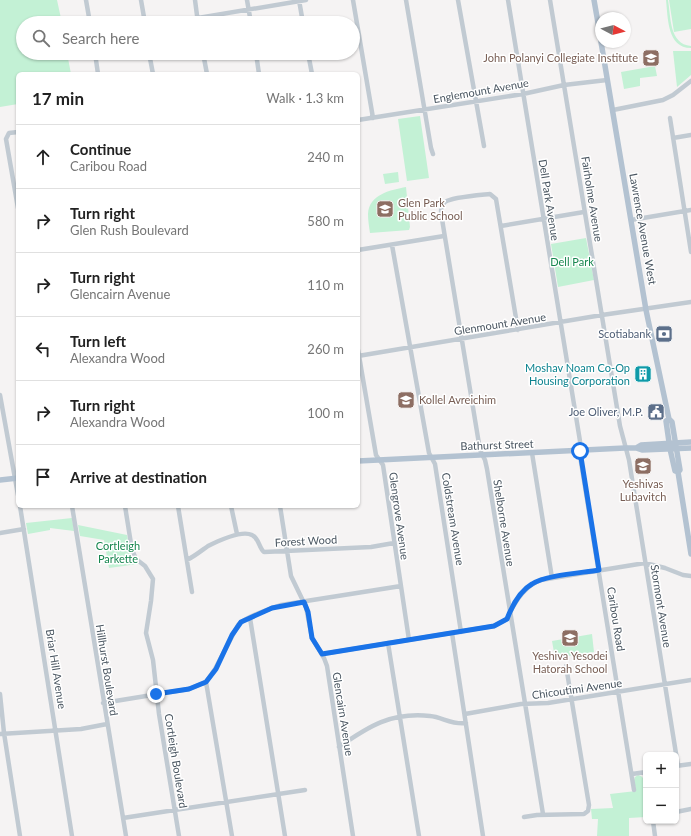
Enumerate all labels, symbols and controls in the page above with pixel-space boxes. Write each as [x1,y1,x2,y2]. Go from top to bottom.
north arrow [595,12,631,48]
search box [16,16,360,60]
icon: search [30,27,52,49]
text: Search here [62,29,139,47]
school or university icon: John Polanyi Collegiate Institute [641,48,661,68]
place label: John Polanyi Collegiate Institute [483,51,638,64]
street label: Englemount Avenue [432,76,530,105]
text: 17 min [32,88,84,109]
text: Walk · 1.3 km [266,90,344,106]
text: Continue [70,140,131,158]
icon: ahead [32,146,54,168]
text: 240 m [307,149,344,165]
street label: Fairholme Avenue [579,155,606,243]
text: Caribou Road [70,158,147,174]
street label: Dell Park Avenue [537,158,562,242]
street label: Lawrence Avenue West [627,172,660,286]
place label: Glen Park Public School [398,196,463,222]
school or university icon: Glen Park Public School [375,199,395,219]
text: Turn right [70,204,135,222]
icon: right [32,210,54,232]
text: 580 m [307,213,344,229]
text: Glen Rush Boulevard [70,222,189,238]
park label: Dell Park [550,255,594,268]
text: Turn right [70,268,135,286]
icon: right [32,274,54,296]
text: 110 m [307,277,344,293]
text: Glencairn Avenue [70,286,170,302]
street label: Glenmount Avenue [453,310,547,337]
bank icon: Scotiabank [654,324,674,344]
place label: Scotiabank [598,327,651,340]
text: Turn left [70,332,126,350]
icon: left [32,338,54,360]
text: 260 m [307,341,344,357]
text: Alexandra Wood [70,350,165,366]
place label: Moshav Noam Co-Op Housing Corporation [525,361,630,387]
building icon: Moshav Noam Co-Op Housing Corporation [633,364,653,384]
school or university icon: Kollel Avreichim [396,390,416,410]
place label: Kollel Avreichim [419,393,496,406]
text: Turn right [70,396,135,414]
icon: right [32,402,54,424]
public building icon: Joe Oliver, M.P. [646,402,666,422]
text: 100 m [307,405,344,421]
place label: Joe Oliver, M.P. [569,405,643,418]
text: Alexandra Wood [70,414,165,430]
street label: Bathurst Street [460,437,534,452]
route start [571,442,589,460]
school or university icon: Yeshivas Lubavitch [633,456,653,476]
icon: arrive [32,466,54,488]
text: Arrive at destination [70,468,207,486]
street label: Glengrove Avenue [387,471,412,561]
street label: Coldstream Avenue [440,472,467,566]
place label: Yeshivas Lubavitch [620,477,666,503]
street label: Shelborne Avenue [491,479,518,567]
street label: Forest Wood [275,532,337,549]
park label: Cortleigh Parkette [96,539,140,565]
street label: Stormont Avenue [649,563,675,649]
street label: Caribou Road [605,586,628,652]
street label: Hillhurst Boulevard [94,623,121,717]
street label: Briar Hill Avenue [44,628,69,710]
school or university icon: Yeshiva Yesodei Hatorah School [560,628,580,648]
place label: Yeshiva Yesodei Hatorah School [532,649,608,675]
street label: Glencairn Avenue [330,671,357,757]
street label: Chicoutimi Avenue [531,676,623,701]
route end [147,685,165,703]
street label: Cortleigh Boulevard [163,713,190,809]
map controls [643,752,679,824]
button: + [643,752,679,788]
button: − [643,788,679,824]

